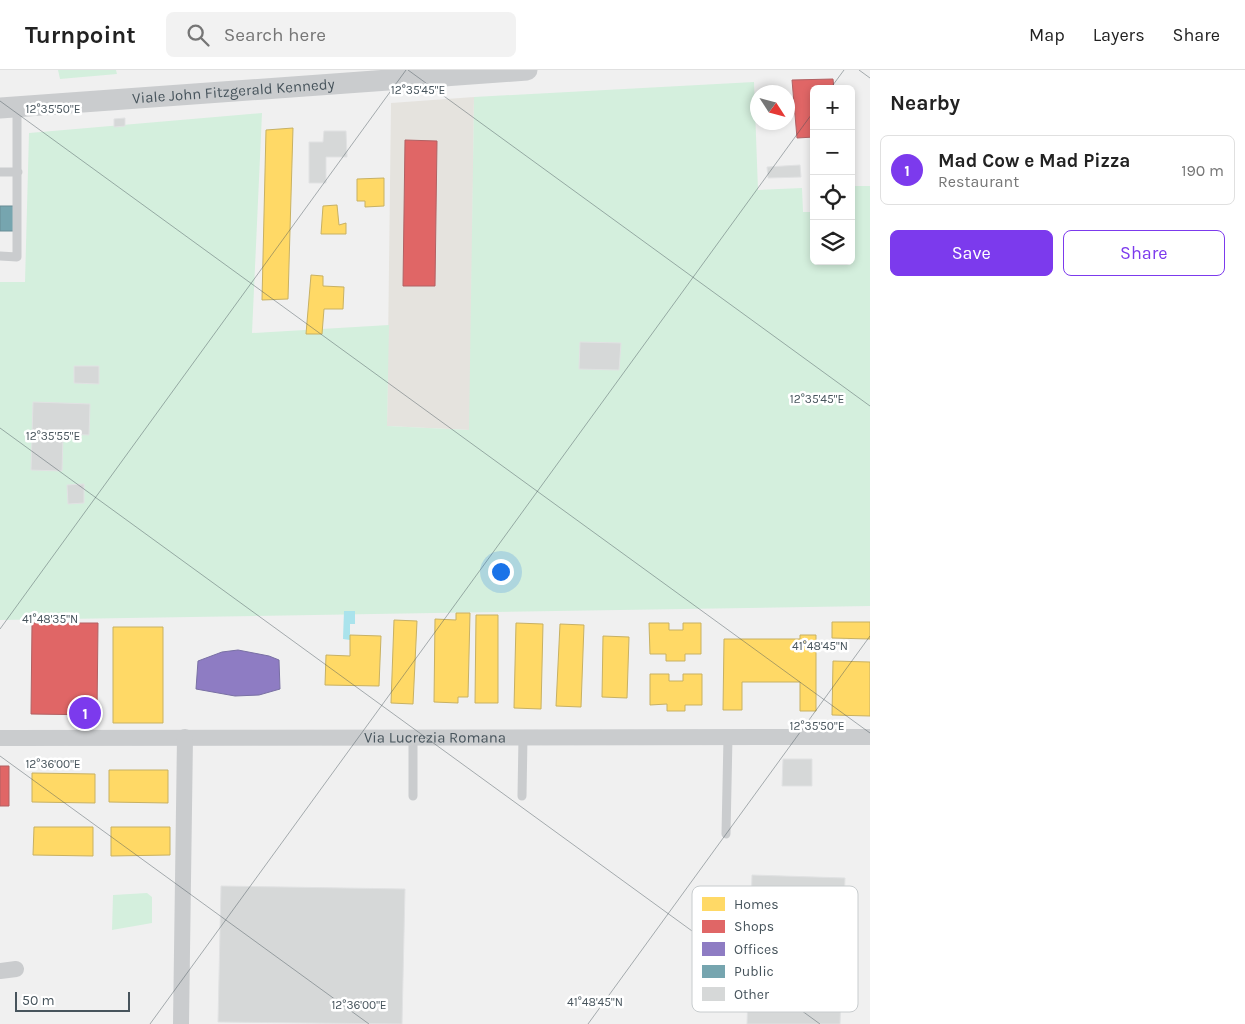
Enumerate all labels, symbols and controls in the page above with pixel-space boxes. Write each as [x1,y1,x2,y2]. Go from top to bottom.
search box [166,12,516,57]
text: Turnpoint [25,21,136,49]
icon: search [184,21,212,49]
text: Search here [224,24,326,46]
text: Map [1029,24,1065,46]
text: Layers [1093,24,1145,46]
text: Share [1173,24,1220,46]
street label: Viale John Fitzgerald Kennedy [132,75,335,107]
text: 12°35'45"E [391,83,445,97]
north arrow [750,85,795,130]
map controls [810,85,855,265]
button: + [810,85,855,130]
text: Nearby [890,91,960,115]
text: 12°35'50"E [26,102,80,116]
button: − [810,130,855,175]
text: Mad Cow e Mad Pizza [938,150,1130,172]
text: 1 [904,161,910,180]
text: 190 m [1181,161,1224,180]
text: Restaurant [938,172,1019,191]
button: locate [810,175,855,220]
button: layers [810,220,855,265]
button: Save [890,230,1053,276]
button: Share [1063,230,1225,276]
text: 12°35'45"E [790,392,844,406]
text: 12°35'55"E [26,429,80,443]
your location [488,559,514,585]
text: 41°48'35"N [22,612,78,626]
text: 41°48'45"N [792,639,848,653]
pin: 1 [69,694,101,732]
text: 12°35'50"E [790,719,844,733]
street label: Via Lucrezia Romana [364,728,506,747]
text: 12°36'00"E [25,757,81,771]
legend [692,886,858,1012]
text: Homes [734,896,779,913]
text: Shops [734,918,774,935]
text: Offices [734,941,779,958]
text: Public [734,963,774,980]
text: Other [734,986,770,1003]
scale bar [15,989,130,1012]
text: 50 m [22,992,55,1009]
text: 41°48'45"N [567,995,623,1009]
text: 12°36'00"E [331,998,387,1012]

